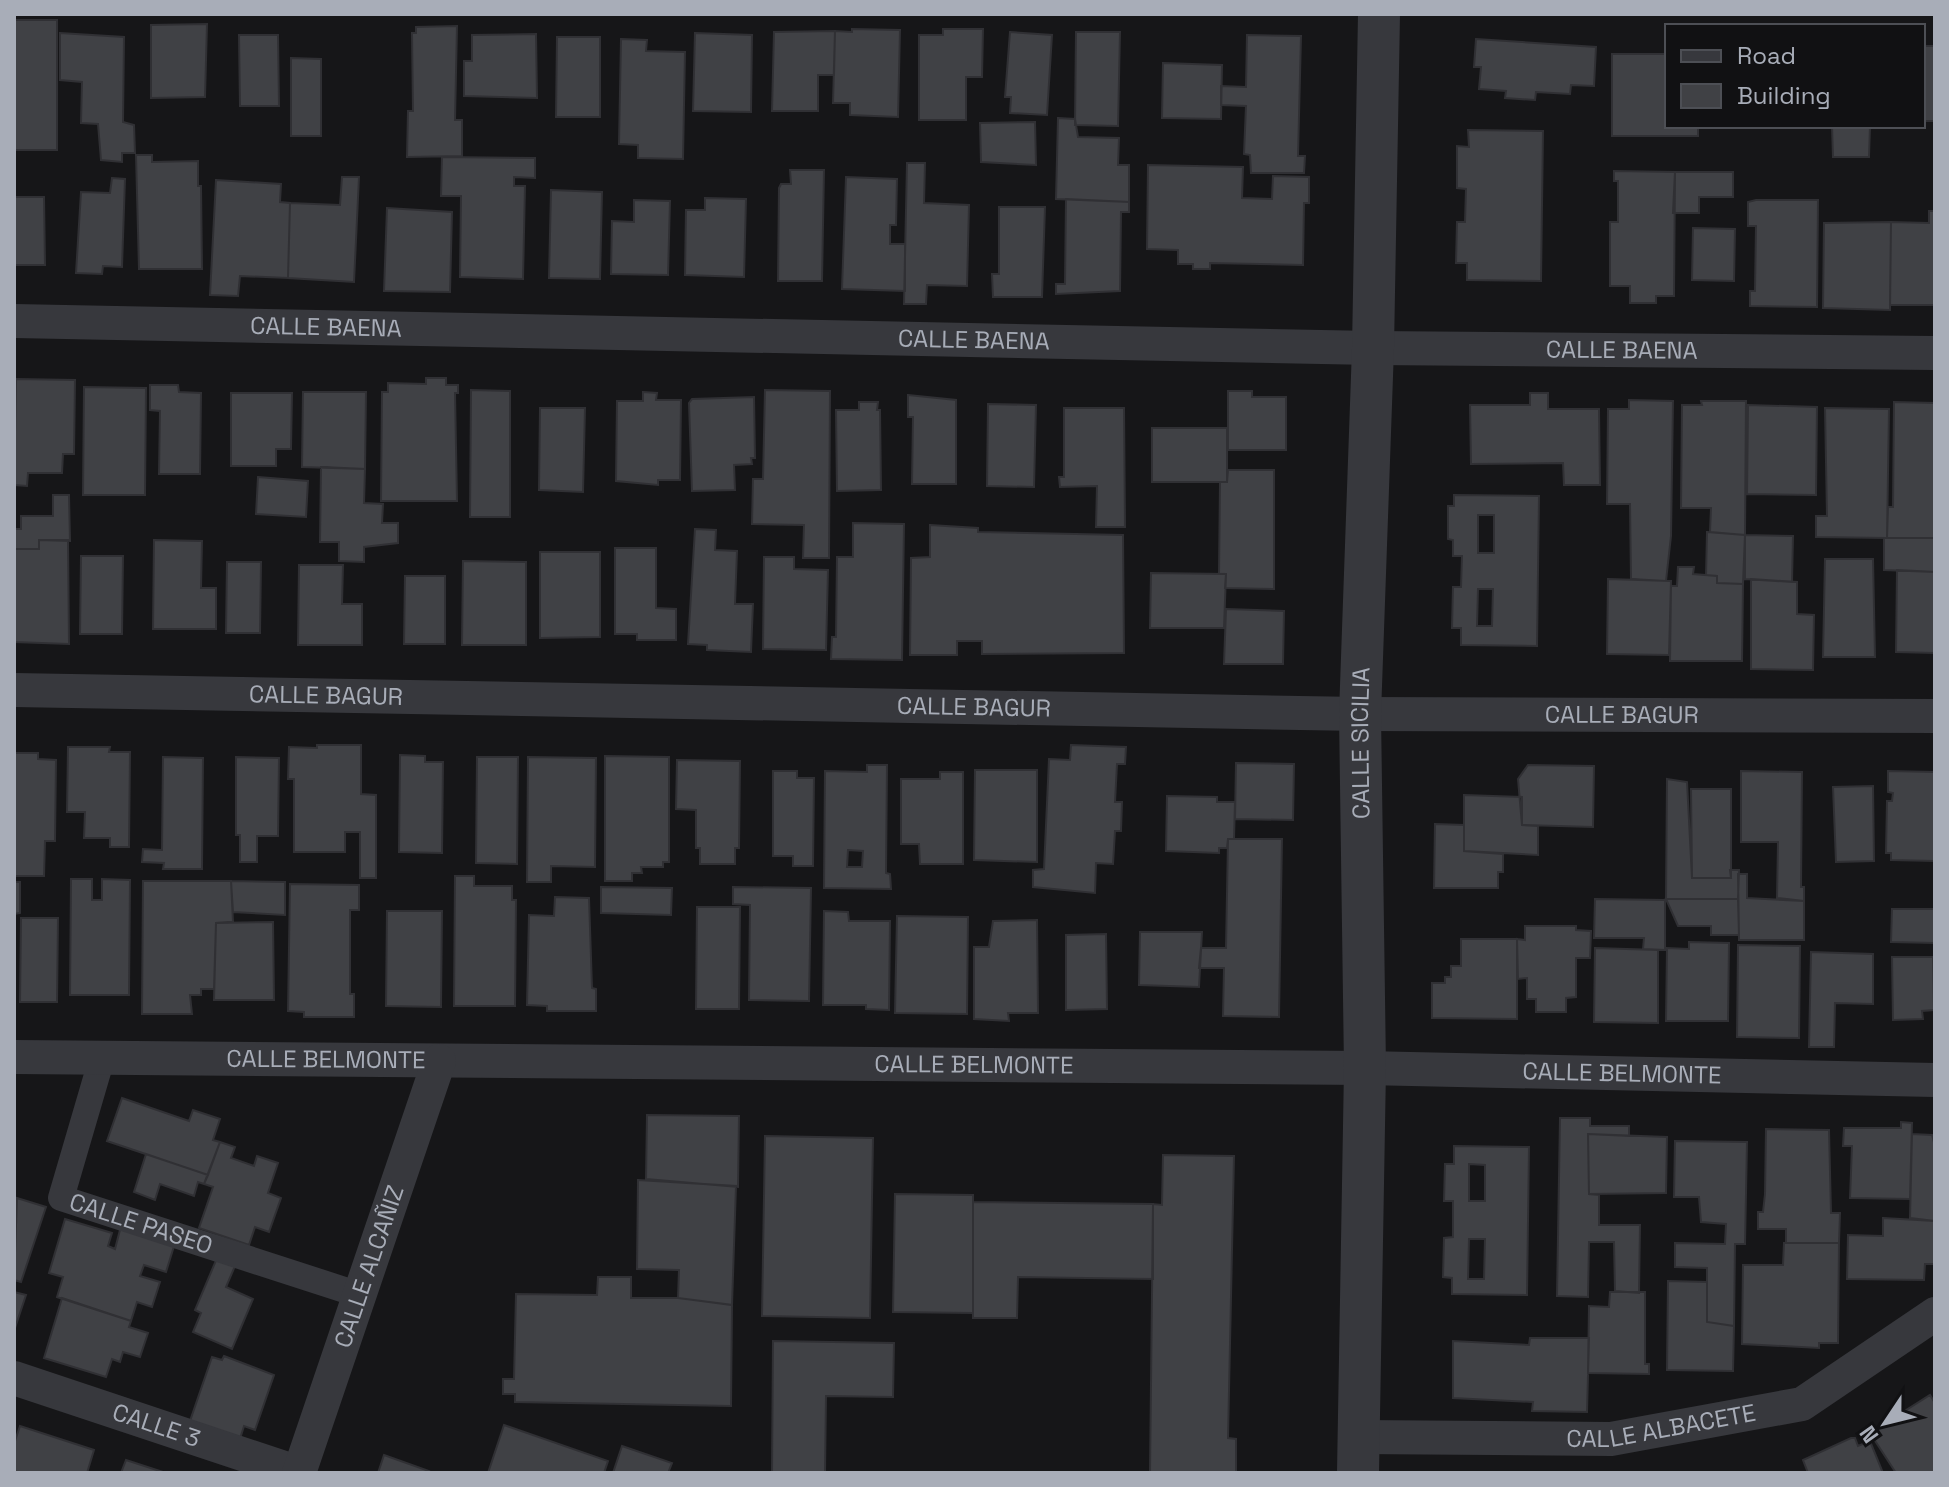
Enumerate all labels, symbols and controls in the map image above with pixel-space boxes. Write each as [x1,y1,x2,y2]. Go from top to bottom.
legend [1665,24,1925,128]
text: Road [1737,40,1796,71]
text: Building [1737,80,1831,111]
street label: CALLE BAENA [250,310,402,344]
street label: CALLE BAENA [898,323,1050,357]
street label: CALLE BAENA [1546,334,1698,366]
street label: CALLE SICILIA [1344,666,1377,819]
street label: CALLE BAGUR [249,678,403,712]
street label: CALLE BAGUR [897,690,1051,723]
street label: CALLE BAGUR [1545,699,1699,730]
street label: CALLE BELMONTE [226,1043,426,1075]
street label: CALLE BELMONTE [874,1048,1074,1081]
street label: CALLE BELMONTE [1522,1055,1722,1091]
street label: CALLE ALCAÑIZ [327,1181,411,1352]
street label: CALLE PASEO [66,1186,217,1261]
north arrow [1845,1383,1925,1463]
street label: CALLE 3 [108,1396,204,1454]
street label: CALLE ALBACETE [1566,1397,1758,1454]
text: N [1853,1420,1884,1449]

